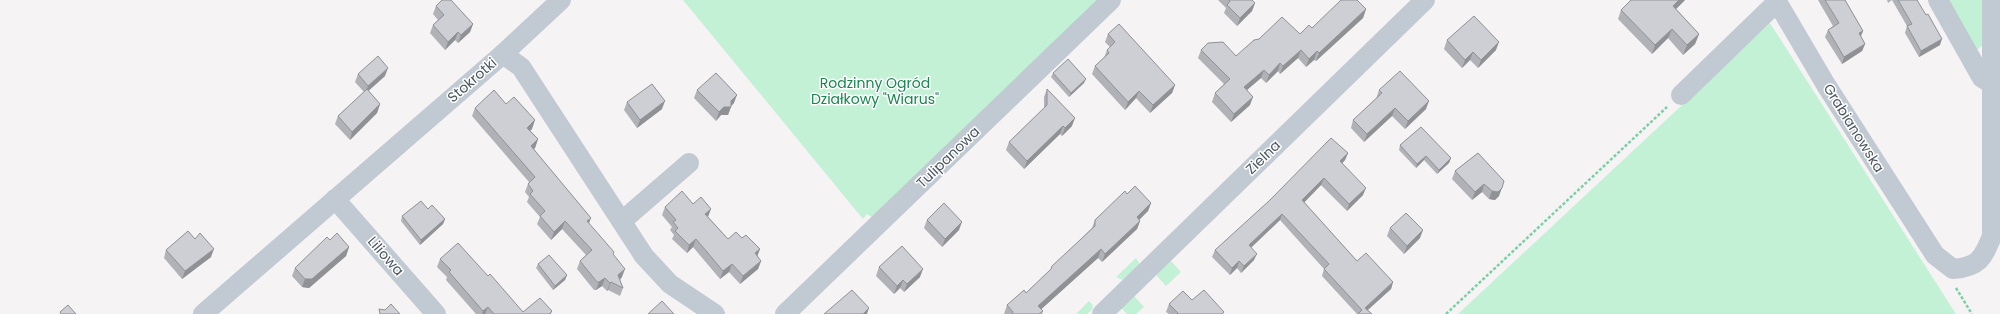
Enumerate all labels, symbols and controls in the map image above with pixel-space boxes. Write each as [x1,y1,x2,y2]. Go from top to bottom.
street label: Stokrotki [443,53,501,107]
park label: Rodzinny Ogród Działkowy "Wiarus" [811,73,939,109]
street label: Grabianowska [1819,80,1889,176]
street label: Tulipanowa [912,122,984,192]
street label: Zielna [1241,135,1285,179]
street label: Liliowa [363,232,409,280]

